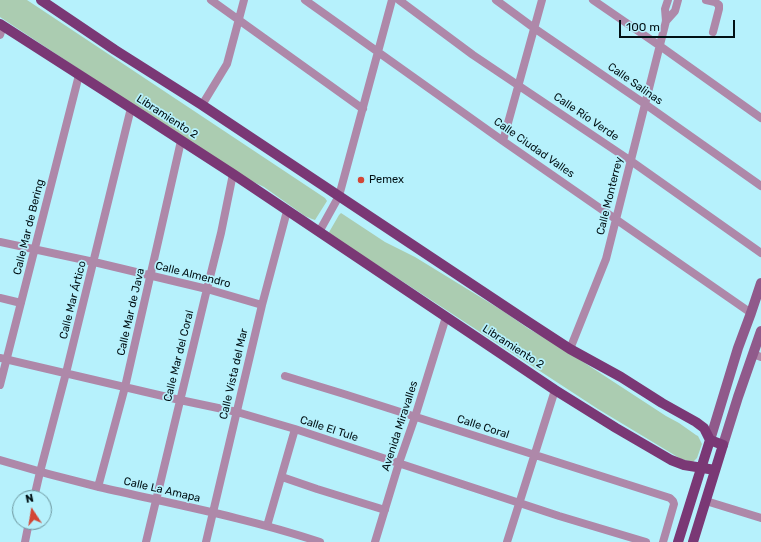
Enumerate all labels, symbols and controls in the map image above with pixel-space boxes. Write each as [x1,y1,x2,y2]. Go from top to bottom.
scale bar [621,12,737,38]
text: 100 m [626,20,660,34]
street label: Calle Salinas [605,60,665,108]
street label: Calle Río Verde [551,90,621,144]
street label: Libramiento 2 [134,92,200,142]
street label: Calle Ciudad Valles [491,115,577,181]
street label: Calle Monterrey [594,156,626,236]
place label: Pemex [369,173,404,187]
marker: Pemex [356,175,366,185]
street label: Calle Mar de Bering [11,178,47,276]
street label: Calle Almendro [154,259,232,291]
street label: Calle Mar Ártico [57,260,89,340]
street label: Calle Mar de Java [115,267,147,357]
street label: Calle Mar del Coral [161,309,197,403]
street label: Libramiento 2 [480,322,546,372]
street label: Calle Vista del Mar [217,327,251,421]
street label: Avenida Miravalles [379,379,421,473]
street label: Calle Coral [455,412,511,442]
street label: Calle El Tule [298,413,360,445]
street label: Calle La Amapa [122,475,202,505]
north arrow [12,490,52,530]
text: N [24,492,35,506]

